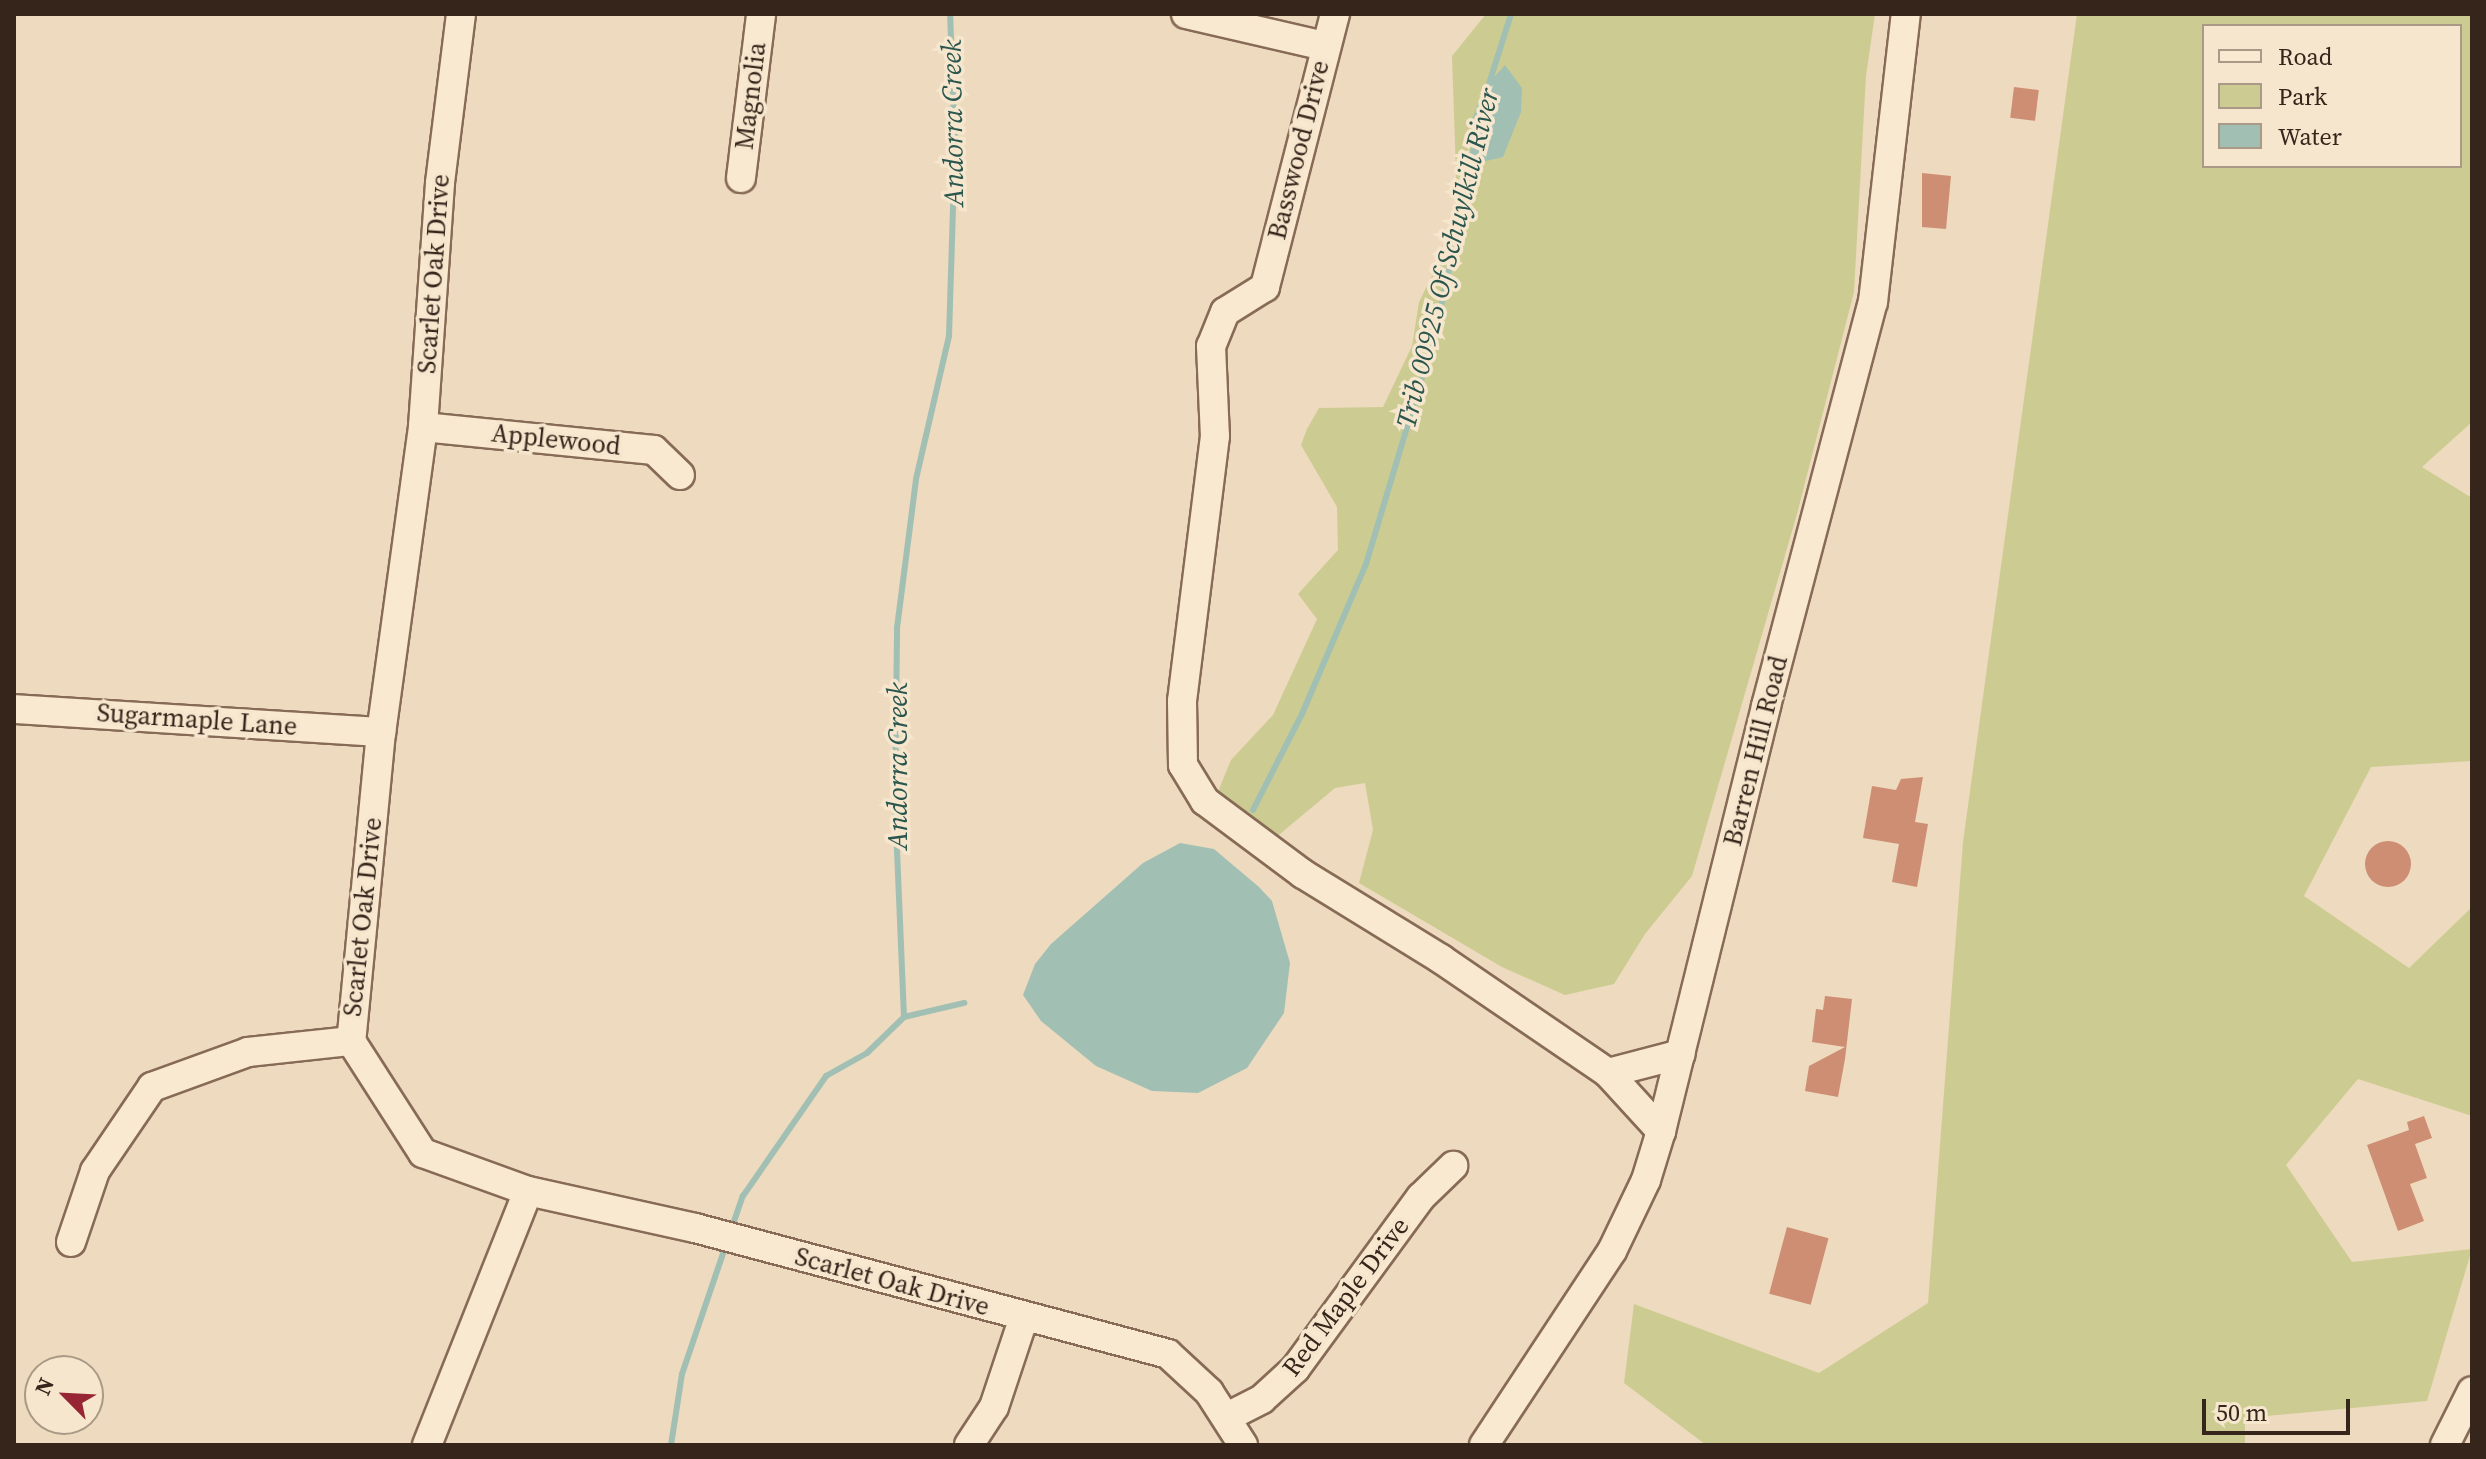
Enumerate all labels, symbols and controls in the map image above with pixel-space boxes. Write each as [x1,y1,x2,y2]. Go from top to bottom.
legend [2202,24,2462,168]
water label: Andorra Creek [934,39,970,207]
text: Road [2278,40,2332,73]
street label: Magnolia [729,41,773,151]
street label: Basswood Drive [1262,57,1336,243]
text: Park [2278,80,2327,113]
water label: Trib 00925 Of Schuylkill River [1388,85,1506,431]
text: Water [2278,120,2342,153]
street label: Scarlet Oak Drive [411,173,457,375]
street label: Applewood [490,418,622,462]
street label: Barren Hill Road [1717,653,1795,849]
water label: Andorra Creek [880,682,914,850]
street label: Sugarmaple Lane [96,697,298,743]
street label: Scarlet Oak Drive [337,816,389,1018]
street label: Red Maple Drive [1276,1211,1416,1383]
street label: Scarlet Oak Drive [791,1241,993,1323]
north arrow [24,1355,104,1435]
text: N [27,1373,61,1399]
scale bar [2206,1383,2354,1433]
text: 50 m [2216,1396,2267,1429]

